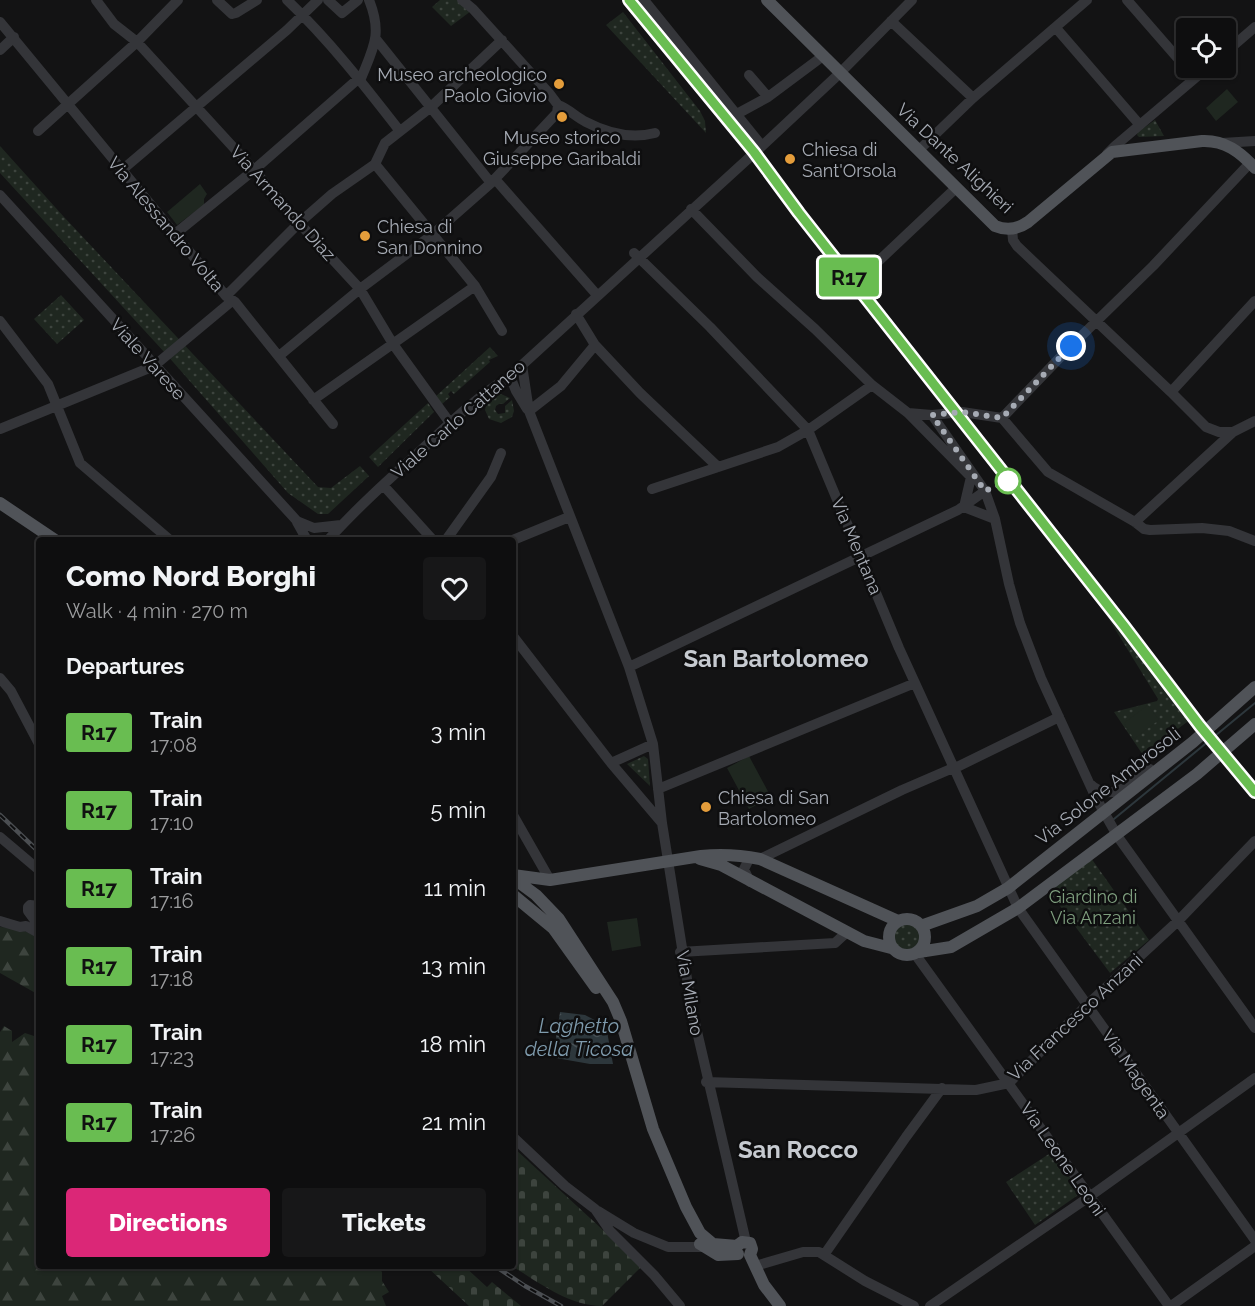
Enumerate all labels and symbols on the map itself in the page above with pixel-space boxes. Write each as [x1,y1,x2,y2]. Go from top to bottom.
place label: Museo archeologico Paolo Giovio [377,64,547,106]
marker: Museo archeologico Paolo Giovio [552,77,566,91]
street label: Via Dante Alighieri [892,99,1018,217]
marker: Museo storico Giuseppe Garibaldi [555,110,569,124]
place label: Museo storico Giuseppe Garibaldi [483,127,641,169]
place label: Chiesa di Sant'Orsola [802,139,897,181]
street label: Via Armando Diaz [226,141,340,265]
street label: Via Alessandro Volta [103,152,229,296]
marker: Chiesa di Sant'Orsola [783,152,797,166]
place label: Chiesa di San Donnino [377,216,483,258]
marker: Chiesa di San Donnino [358,229,372,243]
line badge: R17 [814,258,884,296]
street label: Viale Varese [106,314,190,404]
your location [1056,331,1086,361]
street label: Viale Carlo Cattaneo [387,355,529,483]
unlabelled marker [995,468,1021,494]
street label: Via Mentana [827,494,887,598]
district label: San Bartolomeo [683,644,869,673]
street label: Via Solone Ambrosoli [1032,723,1184,849]
place label: Chiesa di San Bartolomeo [718,787,829,829]
marker: Chiesa di San Bartolomeo [699,800,713,814]
park label: Giardino di Via Anzani [1049,886,1137,928]
street label: Via Milano [672,949,708,1038]
street label: Via Francesco Anzani [1003,949,1147,1085]
water label: Laghetto della Ticosa [525,1014,633,1061]
street label: Via Magenta [1098,1025,1174,1123]
street label: Via Leone Leoni [1016,1098,1110,1220]
district label: San Rocco [738,1135,858,1164]

